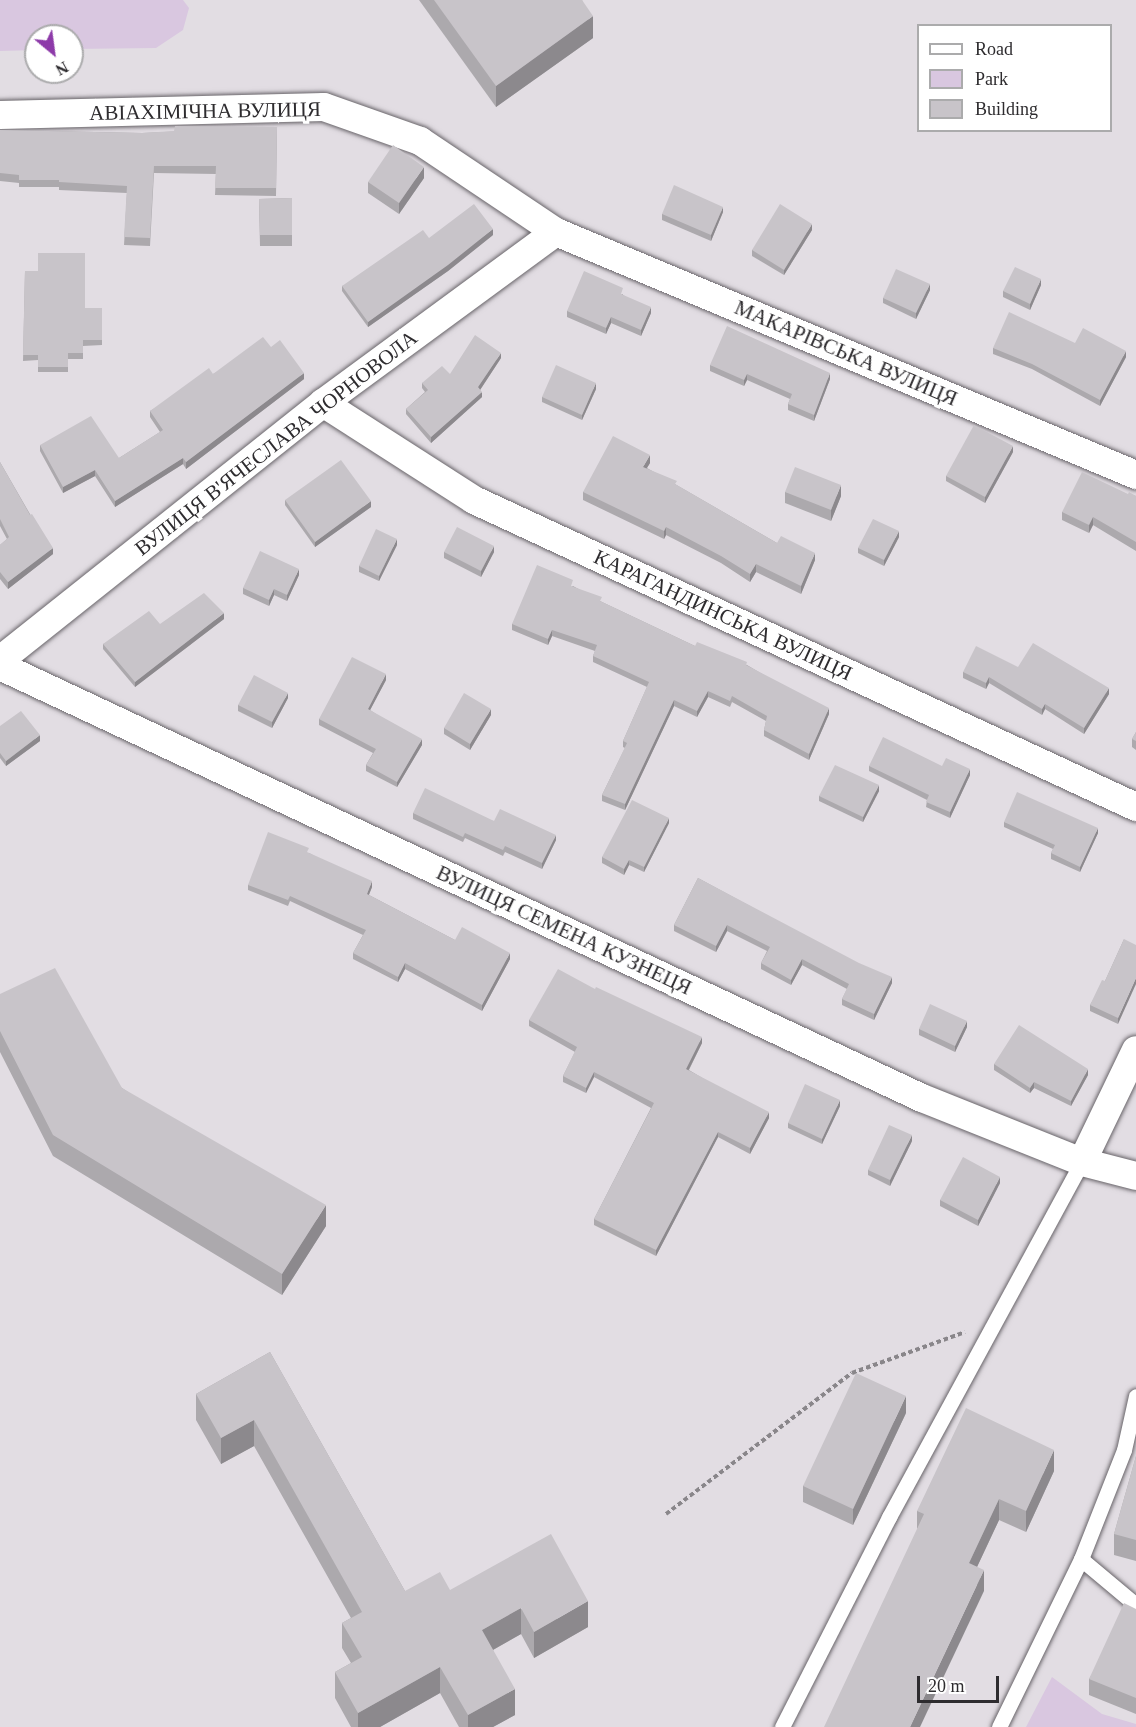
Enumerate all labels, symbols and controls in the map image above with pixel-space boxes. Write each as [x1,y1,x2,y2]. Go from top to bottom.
north arrow [24,24,84,84]
legend [917,24,1112,132]
text: Road [975,39,1013,59]
text: N [53,58,71,79]
text: Park [975,69,1008,89]
street label: АВІАХІМІЧНА ВУЛИЦЯ [89,96,321,126]
text: Building [975,99,1038,119]
street label: МАКАРІВСЬКА ВУЛИЦЯ [731,295,961,411]
street label: ВУЛИЦЯ В'ЯЧЕСЛАВА ЧОРНОВОЛА [130,325,422,561]
street label: КАРАГАНДИНСЬКА ВУЛИЦЯ [590,544,856,686]
street label: ВУЛИЦЯ СЕМЕНА КУЗНЕЦЯ [433,860,695,1000]
scale bar [920,1664,1002,1702]
text: 20 m [928,1676,965,1696]

